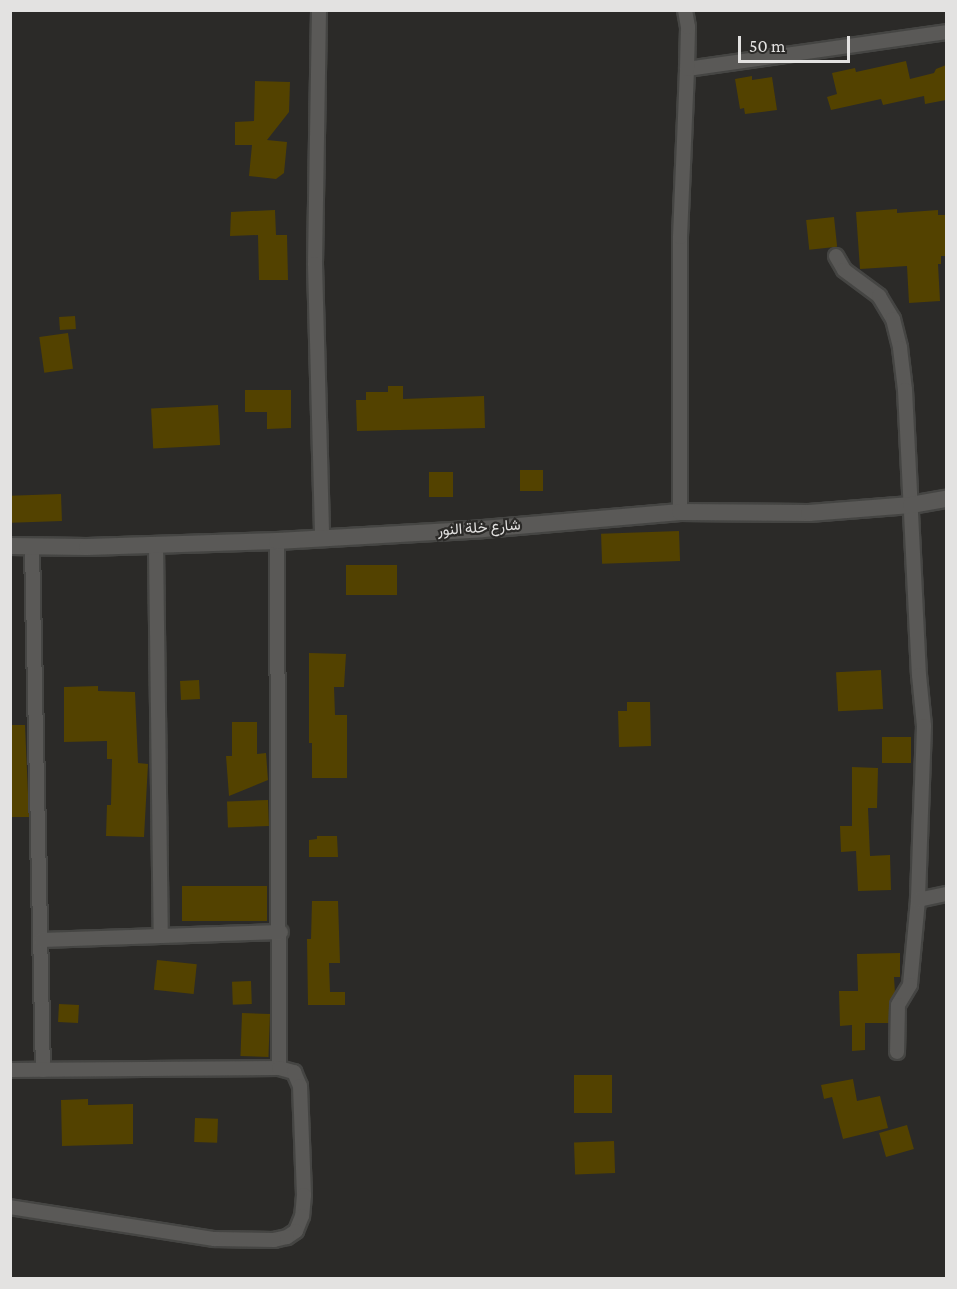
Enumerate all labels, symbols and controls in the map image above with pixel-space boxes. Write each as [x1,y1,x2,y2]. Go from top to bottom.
scale bar [741,24,854,62]
text: 50 m [749,36,786,56]
street label: شارع خلة النور [437,516,521,540]

